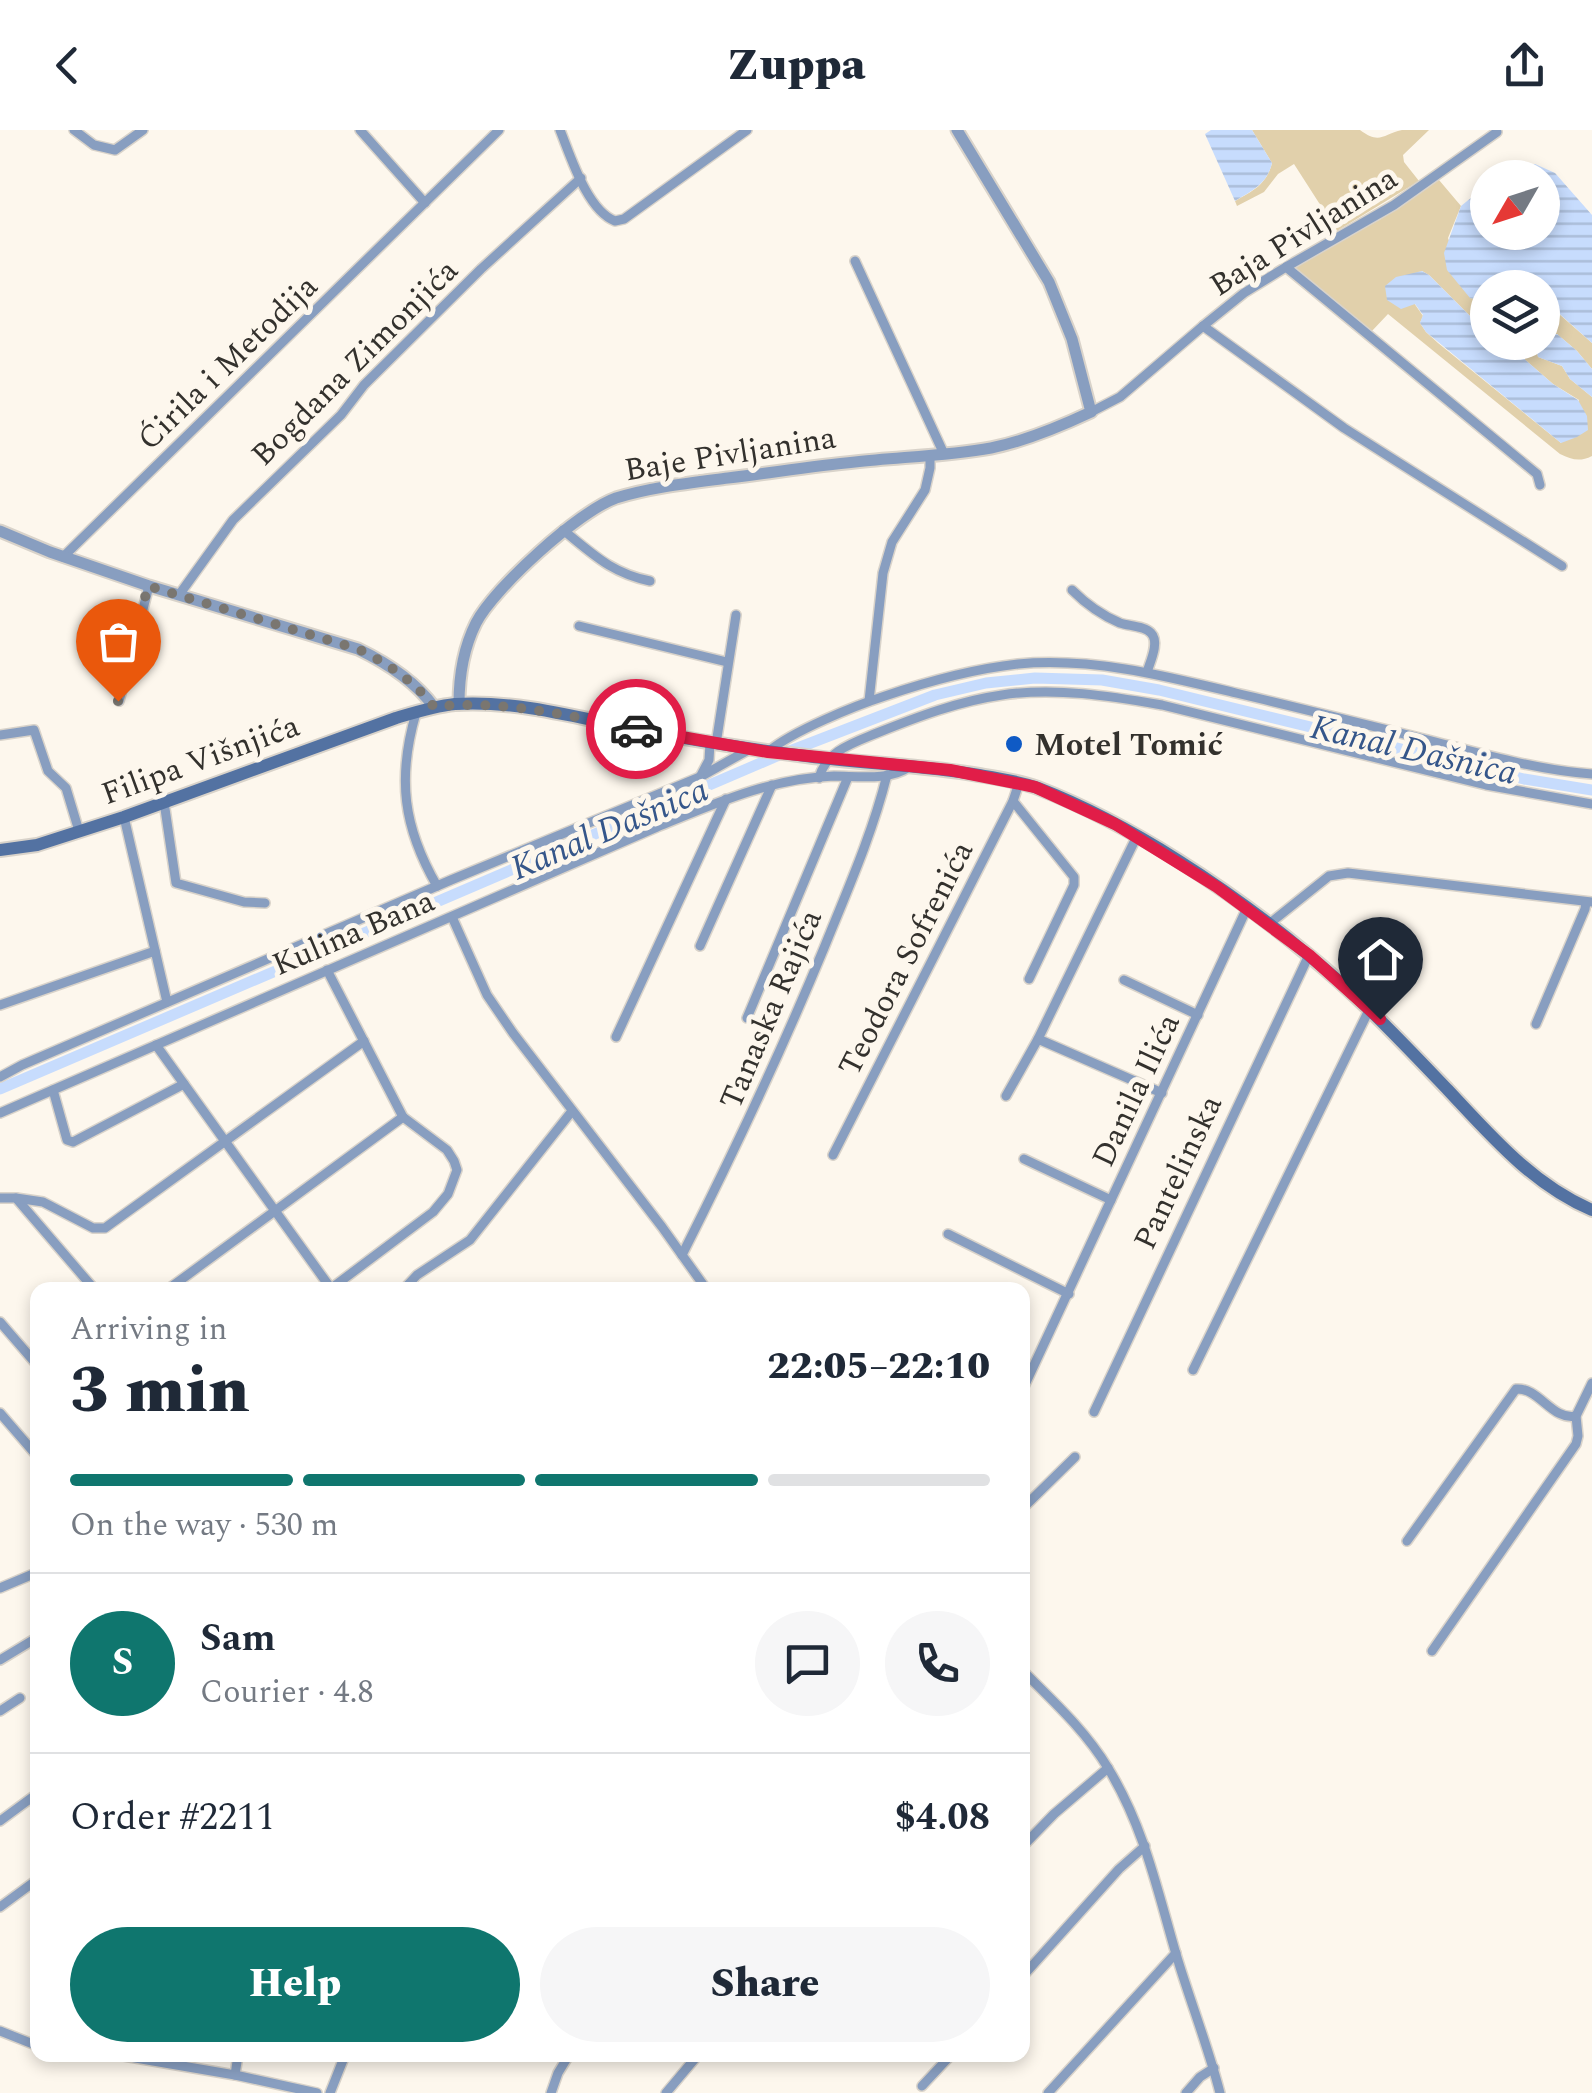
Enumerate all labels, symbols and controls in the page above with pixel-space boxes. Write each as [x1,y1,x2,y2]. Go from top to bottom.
text: Zuppa [727,31,865,100]
icon: back [40,38,95,93]
icon: share [1497,38,1552,93]
street label: Baja Pivljanina [1200,155,1408,310]
north arrow [1470,160,1560,250]
map controls [1470,160,1560,360]
street label: Bogdana Zimonjića [240,248,470,478]
street label: Ćirila i Metodija [126,263,330,463]
button: layers [1470,270,1560,360]
street label: Baje Pivljanina [621,414,840,495]
pin [76,599,161,702]
icon: bag [91,614,146,669]
courier [586,679,686,779]
water label: Kanal Dašnica [1305,701,1522,800]
street label: Filipa Višnjića [95,702,307,819]
icon: car [609,702,664,757]
place label: Motel Tomić [1034,721,1223,770]
marker: Motel Tomić [1003,733,1025,755]
water label: Kanal Dašnica [502,764,717,895]
street label: Teodora Sofrenića [826,832,987,1085]
street label: Kulina Bana [265,877,443,990]
street label: Tanaska Rajića [707,902,836,1117]
pin [1338,917,1423,1020]
icon: home [1353,932,1408,987]
street label: Danila Ilića [1079,1005,1194,1176]
street label: Pantelinska [1121,1087,1236,1258]
text: Arriving in [70,1305,227,1354]
text: 22:05–22:10 [767,1338,990,1396]
text: 3 min [70,1342,250,1441]
text: On the way · 530 m [70,1501,338,1550]
text: Sam [200,1610,276,1668]
button: chat [755,1611,860,1716]
button: phone [885,1611,990,1716]
text: S [112,1634,133,1692]
text: Courier · 4.8 [200,1668,373,1717]
text: Order #2211 [70,1789,275,1847]
text: $4.08 [895,1789,990,1847]
button: Help [70,1927,520,2042]
button: Share [540,1927,990,2042]

